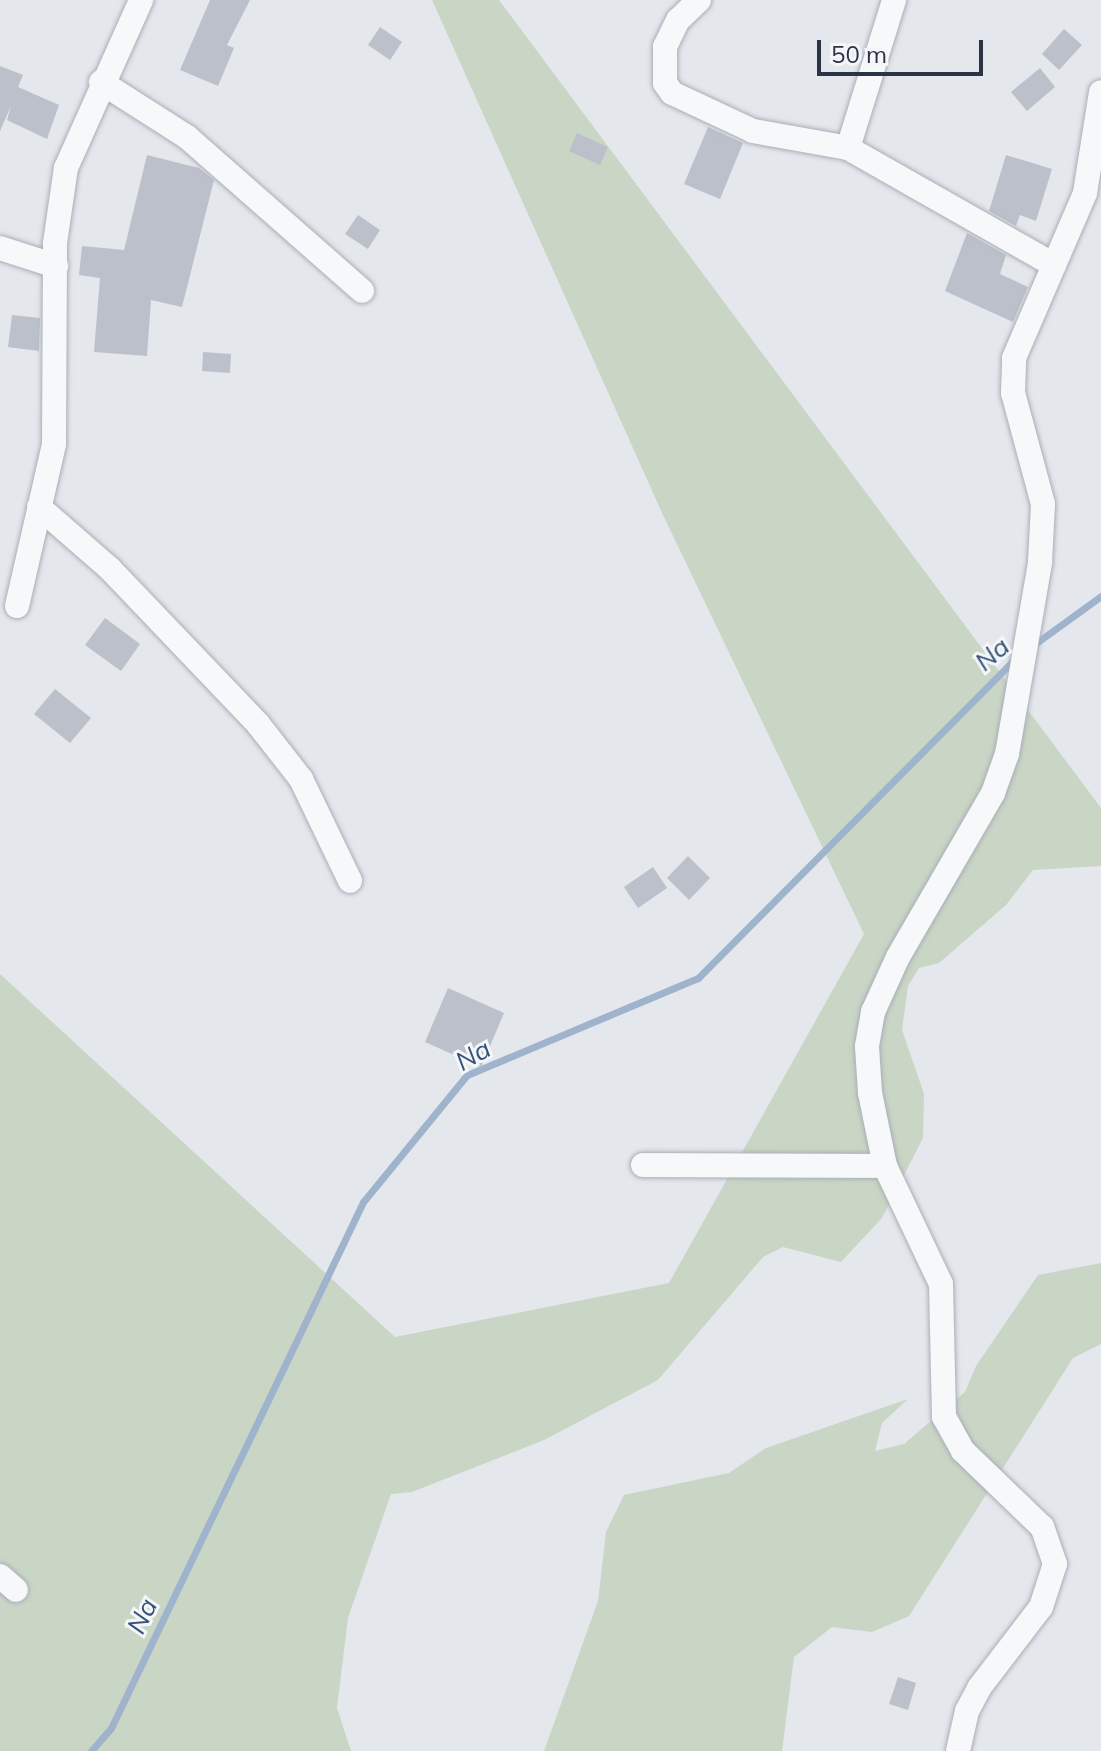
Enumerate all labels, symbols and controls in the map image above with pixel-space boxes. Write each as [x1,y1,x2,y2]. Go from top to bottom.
scale bar [821,24,987,74]
text: 50 m [831,39,887,69]
water label: Na [969,631,1015,677]
water label: Na [450,1033,496,1077]
water label: Na [120,1593,164,1639]

